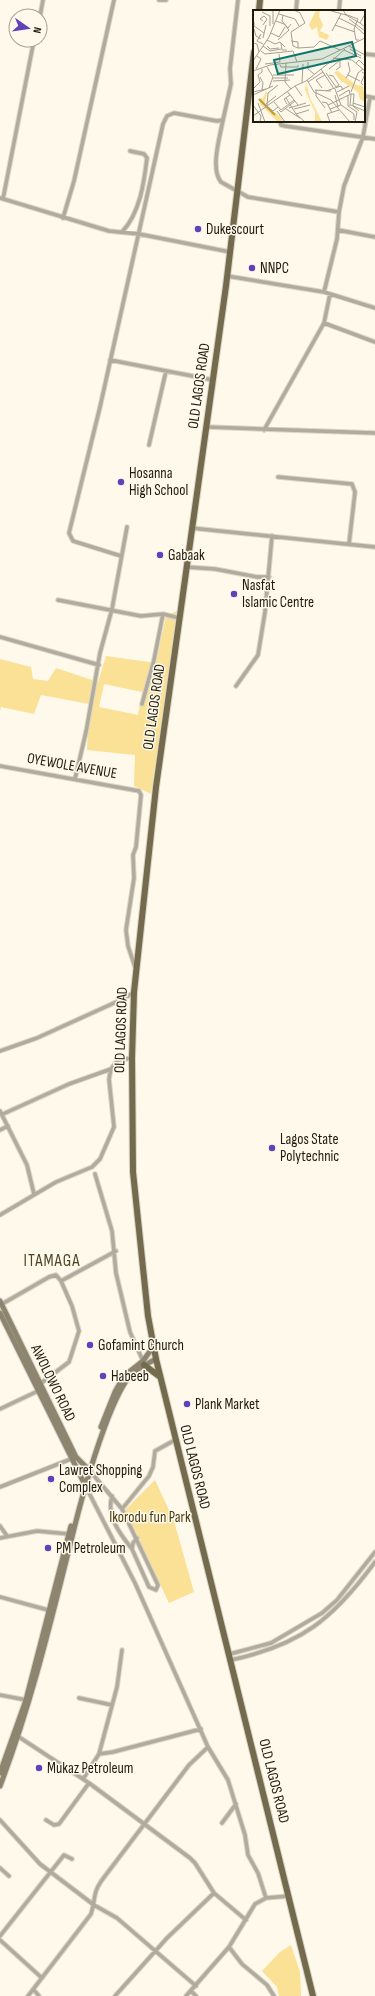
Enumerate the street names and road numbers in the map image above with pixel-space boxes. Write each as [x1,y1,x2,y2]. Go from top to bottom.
street label: OLD LAGOS ROAD [184,342,214,430]
street label: OLD LAGOS ROAD [139,663,169,751]
street label: OYEWOLE AVENUE [26,749,118,783]
street label: OLD LAGOS ROAD [110,987,132,1073]
street label: AWOLOWO ROAD [26,1341,80,1425]
street label: OLD LAGOS ROAD [175,1423,215,1511]
street label: OLD LAGOS ROAD [254,1737,294,1825]

